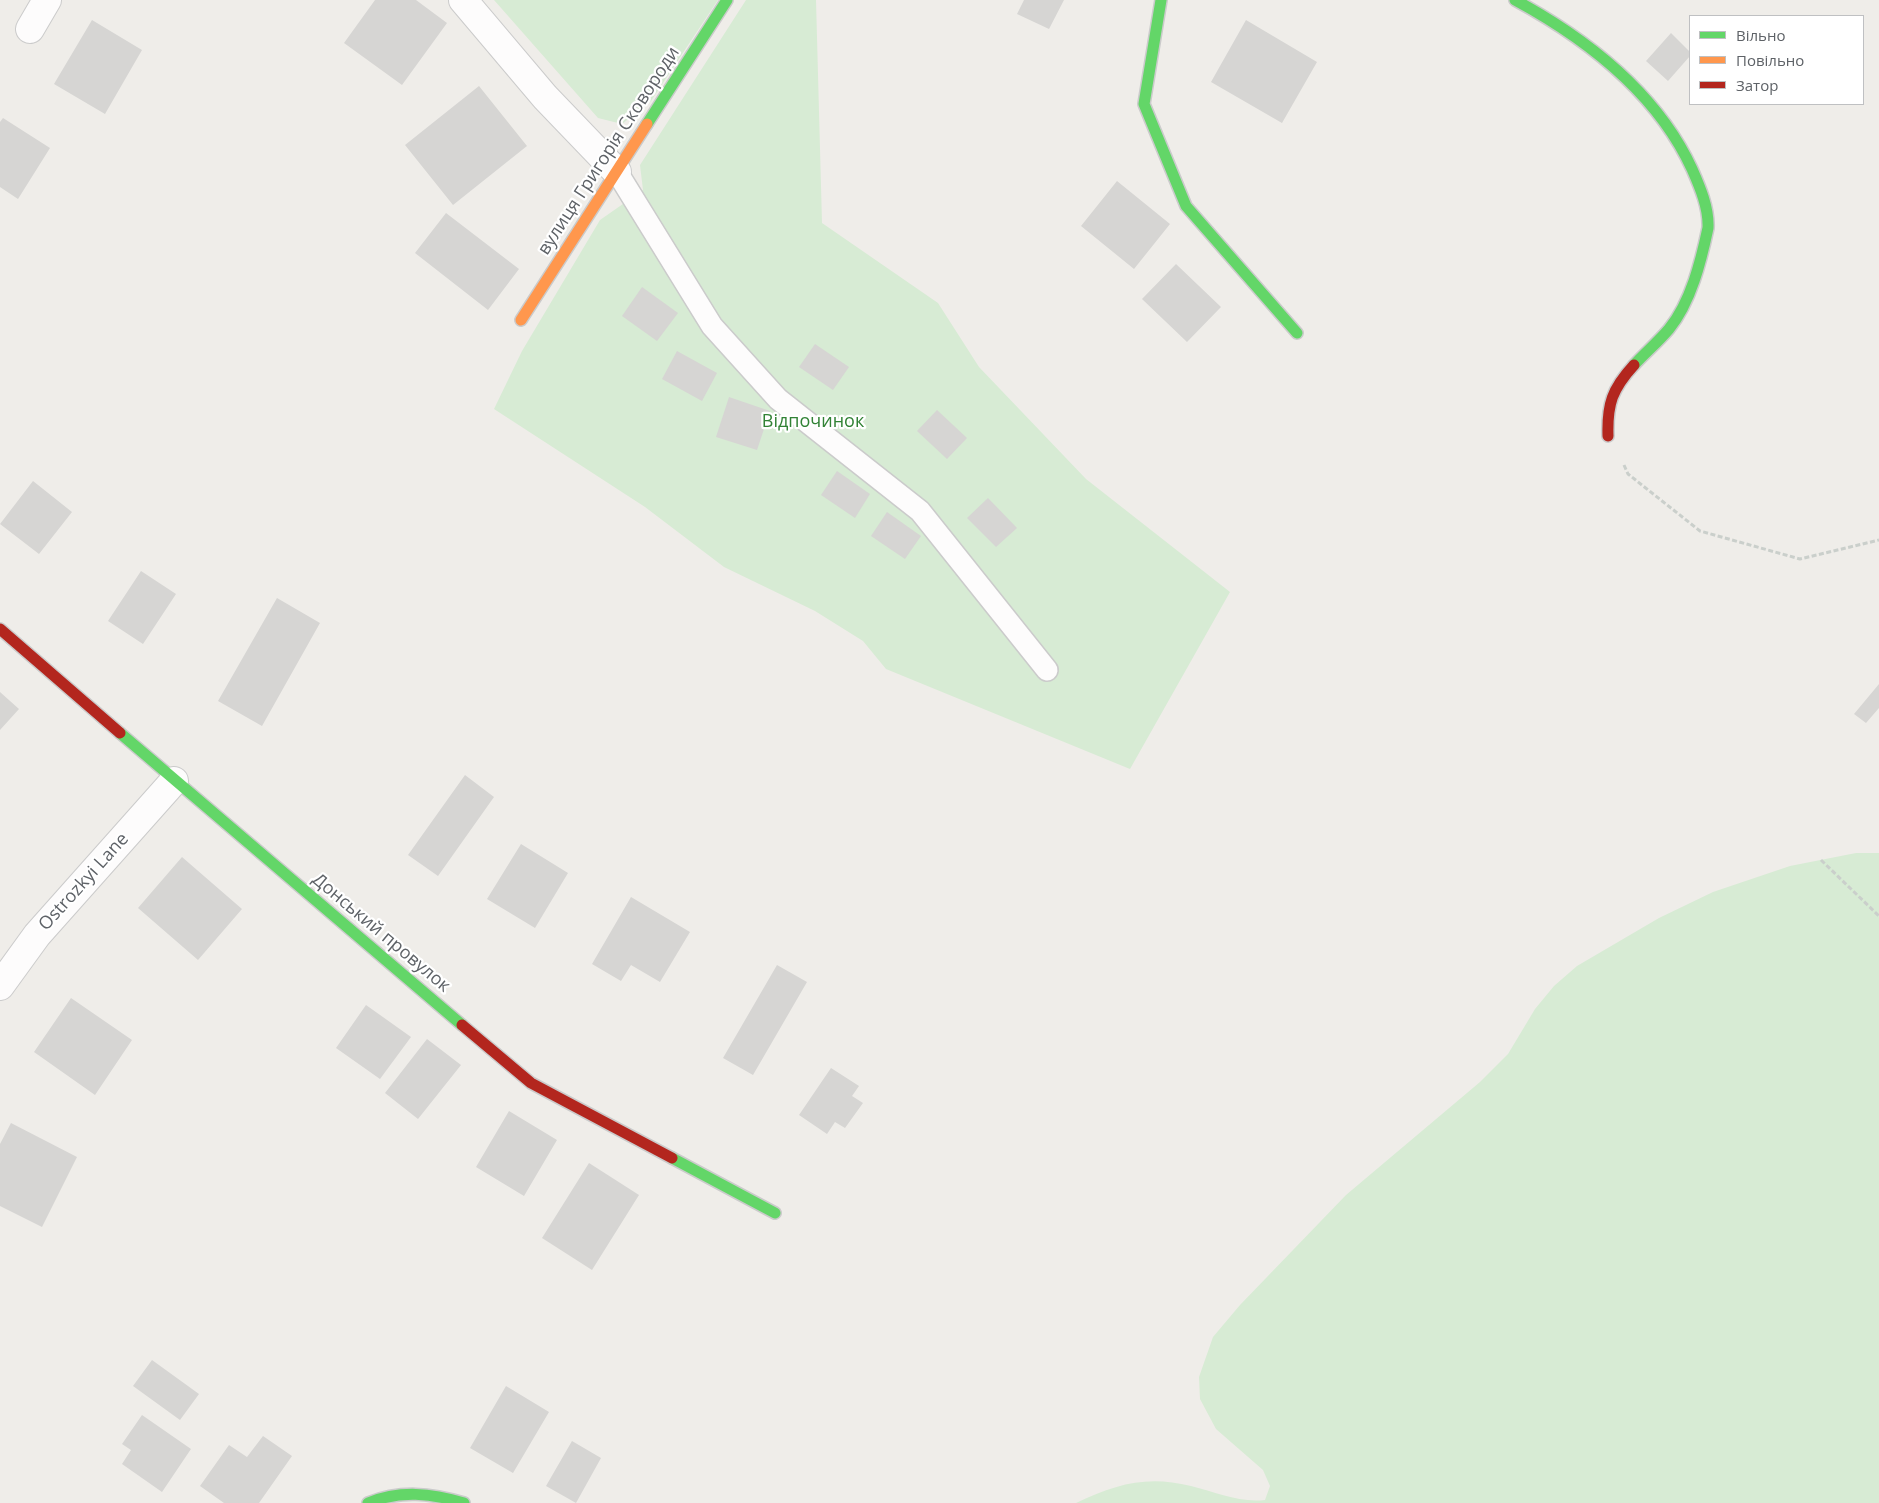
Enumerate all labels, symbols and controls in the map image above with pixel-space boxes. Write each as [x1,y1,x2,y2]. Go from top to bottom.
legend [1689,15,1864,105]
text: Вільно [1736,25,1785,45]
street label: вулиця Григорія Сковороди [534,43,684,259]
text: Повільно [1736,50,1804,70]
text: Затор [1736,75,1778,95]
park label: Відпочинок [762,411,864,433]
street label: Ostrozkyi Lane [35,829,133,935]
street label: Донський провулок [308,869,454,997]

